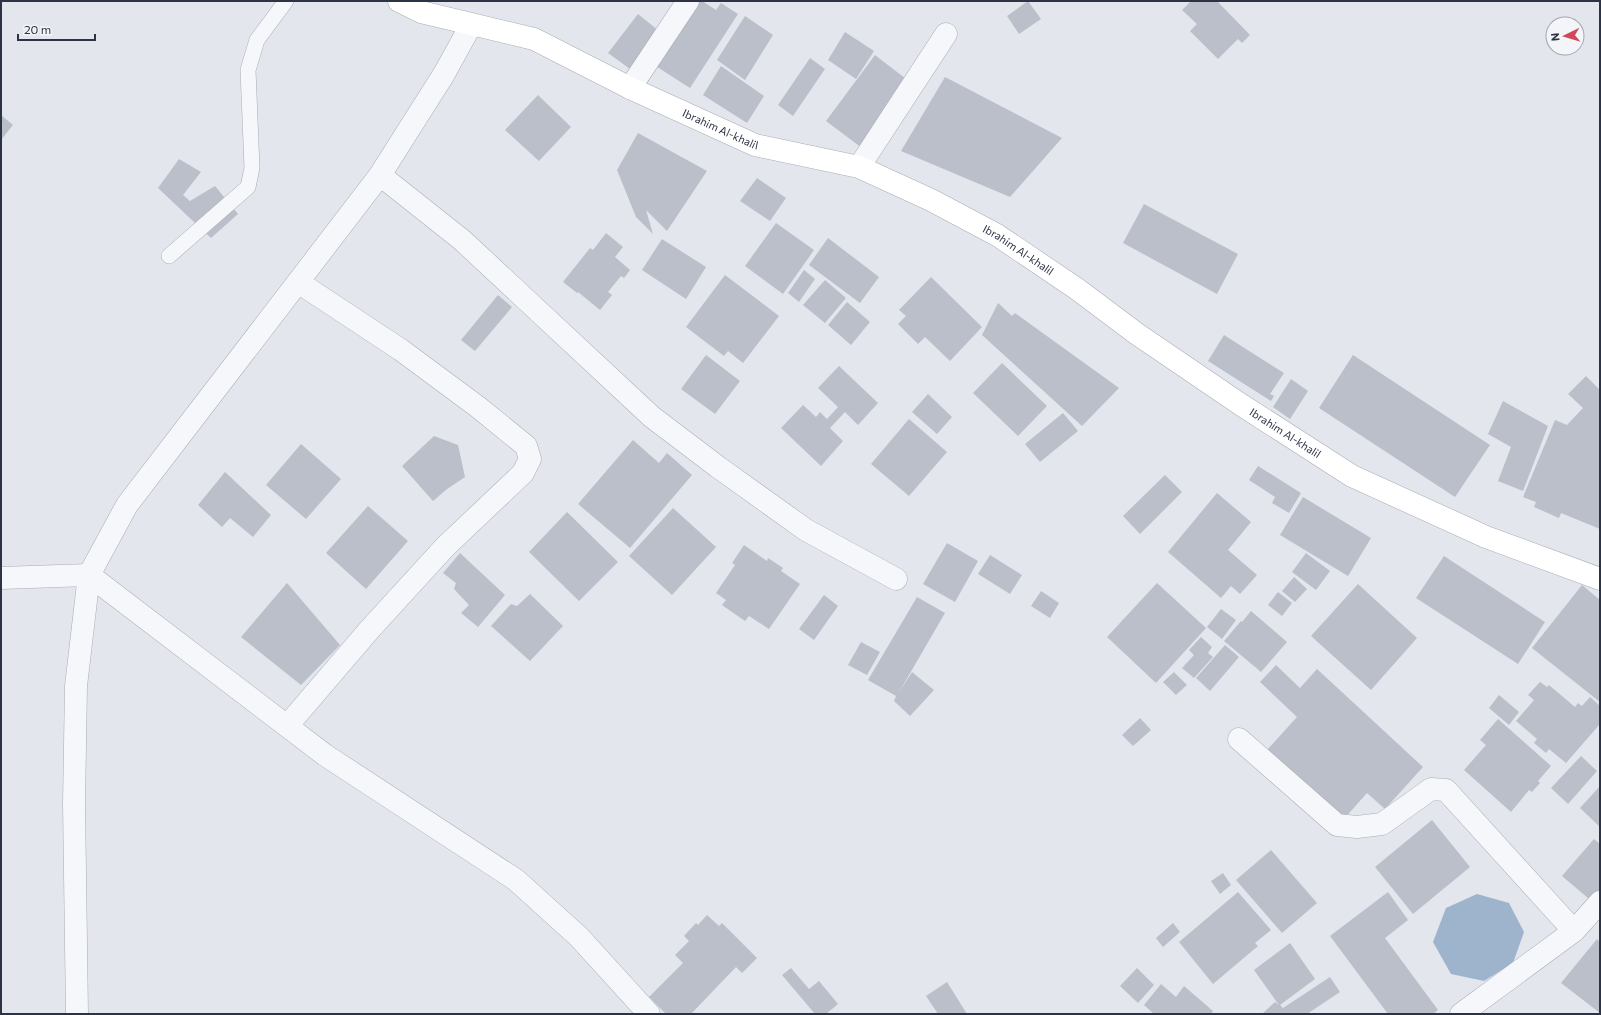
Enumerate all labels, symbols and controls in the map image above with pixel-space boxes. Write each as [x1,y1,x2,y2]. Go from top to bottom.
scale bar [18,16,95,42]
north arrow [1545,16,1585,56]
text: 20 m [24,22,51,36]
text: N [1548,32,1561,42]
street label: Ibrahim Al-khalil [681,106,759,152]
street label: Ibrahim Al-khalil [981,222,1056,277]
street label: Ibrahim Al-khalil [1248,405,1324,460]

